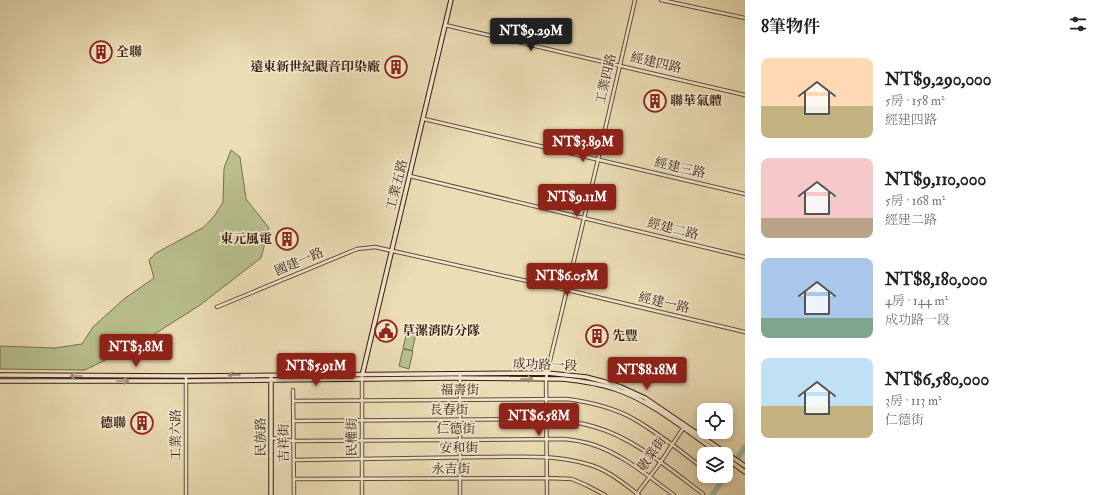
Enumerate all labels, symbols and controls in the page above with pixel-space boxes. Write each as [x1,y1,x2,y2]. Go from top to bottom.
icon: filters [1067,13,1089,35]
text: 8筆物件 [761,16,820,37]
pin: NT$9.29M [490,18,572,52]
text: NT$9.29M [499,23,563,39]
building icon: 全聯 [88,39,114,65]
place label: 全聯 [116,44,142,60]
street label: 經建四路 [629,49,683,77]
street label: 工業四路 [592,52,620,106]
building icon: 遠東新世紀觀音印染廠 [383,54,409,80]
place label: 遠東新世紀觀音印染廠 [250,59,380,75]
text: NT$9,290,000 [885,69,992,90]
icon: home [793,74,841,122]
building icon: 聯華氣體 [642,88,668,114]
place label: 聯華氣體 [670,93,722,109]
text: 5房 · 158 m² [885,93,945,109]
text: 經建四路 [885,112,937,128]
pin: NT$3.89M [542,129,624,163]
text: NT$3.89M [552,134,614,150]
street label: 經建三路 [653,154,707,182]
street label: 工業五路 [383,158,411,212]
text: NT$9,110,000 [885,169,986,190]
icon: home [793,174,841,222]
pin: NT$9.11M [536,184,618,218]
text: NT$9.11M [547,189,607,205]
text: 5房 · 168 m² [885,193,945,209]
text: 經建二路 [885,212,937,228]
street label: 經建二路 [646,215,700,243]
building icon: 東元風電 [274,226,300,252]
place label: 東元風電 [220,231,272,247]
street label: 國建一路 [272,244,326,280]
pin: NT$6.05M [526,263,608,297]
text: NT$6.05M [536,268,598,284]
text: NT$8,180,000 [885,269,988,290]
icon: home [793,274,841,322]
street label: 經建一路 [637,289,691,317]
text: 4房 · 144 m² [885,293,948,309]
text: 成功路一段 [885,312,950,328]
public building icon: 草漯消防分隊 [373,318,399,344]
place label: 草漯消防分隊 [402,323,480,339]
building icon: 先豐 [584,323,610,349]
place label: 先豐 [612,328,638,344]
pin: NT$3.8M [99,334,173,368]
text: NT$3.8M [109,339,163,355]
pin: NT$5.91M [275,353,357,387]
street label: 成功路一段 [512,356,578,374]
pin: NT$8.18M [606,357,688,391]
text: NT$5.91M [286,358,346,374]
text: NT$8.18M [617,362,677,378]
text: NT$6,580,000 [885,369,989,390]
one-way arrow [228,371,241,379]
one-way arrow [70,372,83,380]
icon: home [793,374,841,422]
one-way arrow [520,375,533,383]
one-way arrow [116,377,129,385]
street label: 福壽街 [440,382,480,398]
text: 3房 · 113 m² [885,393,942,409]
street label: 長春街 [429,402,469,418]
pin: NT$6.58M [498,403,580,437]
map controls [697,403,733,483]
button: locate [697,403,733,439]
text: NT$6.58M [508,408,570,424]
street label: 工業六路 [168,409,184,461]
building icon: 德聯 [129,410,155,436]
text: 仁德街 [885,412,924,428]
place label: 德聯 [100,415,126,431]
street label: 民族路 [253,417,269,457]
street label: 民權街 [344,417,360,457]
street label: 仁德街 [436,421,476,437]
street label: 吉祥街 [276,423,292,463]
street label: 敬業街 [634,433,670,475]
street label: 安和街 [439,440,479,456]
button: layers [697,447,733,483]
street label: 永吉街 [431,461,471,477]

